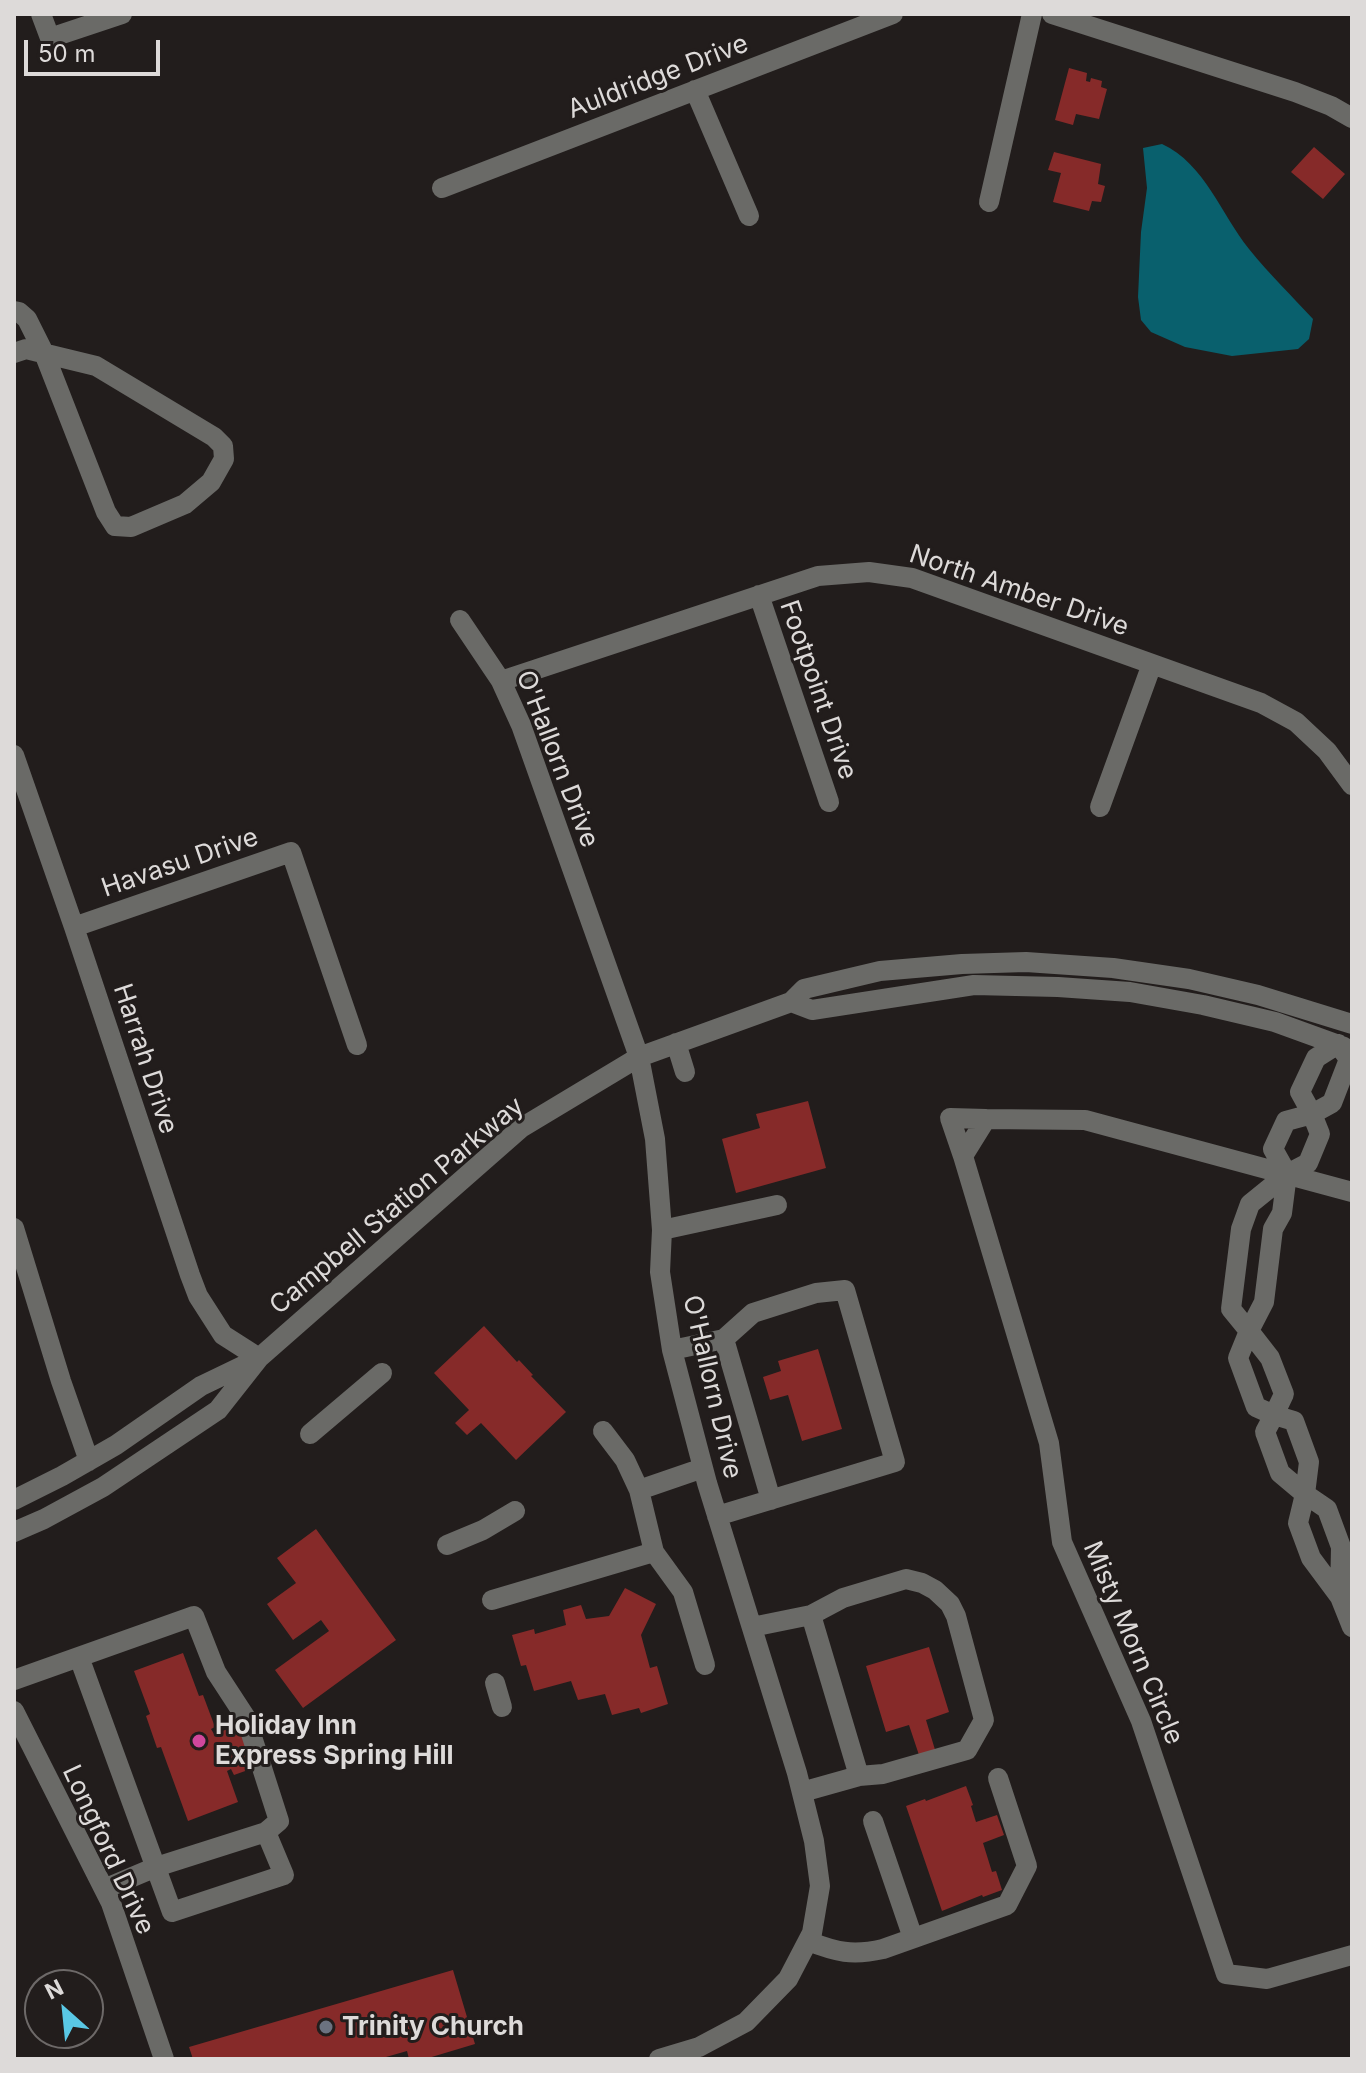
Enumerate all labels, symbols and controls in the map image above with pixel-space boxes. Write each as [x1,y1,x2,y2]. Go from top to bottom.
scale bar [28,24,164,74]
street label: Auldridge Drive [563,28,753,126]
text: 50 m [38,39,96,68]
street label: North Amber Drive [905,539,1133,643]
street label: Footpoint Drive [773,596,863,784]
street label: O'Hallorn Drive [509,666,605,852]
street label: Havasu Drive [98,822,262,904]
street label: Harrah Drive [106,980,184,1138]
street label: Campbell Station Parkway [264,1091,530,1321]
street label: O'Hallorn Drive [676,1292,748,1482]
street label: Misty Morn Circle [1076,1537,1190,1749]
place label: Holiday Inn Express Spring Hill [215,1710,454,1772]
marker: Holiday Inn Express Spring Hill [190,1732,208,1750]
street label: Longford Drive [55,1760,161,1940]
north arrow [24,1969,104,2049]
text: N [41,1974,67,2005]
place label: Trinity Church [342,2011,524,2043]
marker: Trinity Church [317,2018,335,2036]

